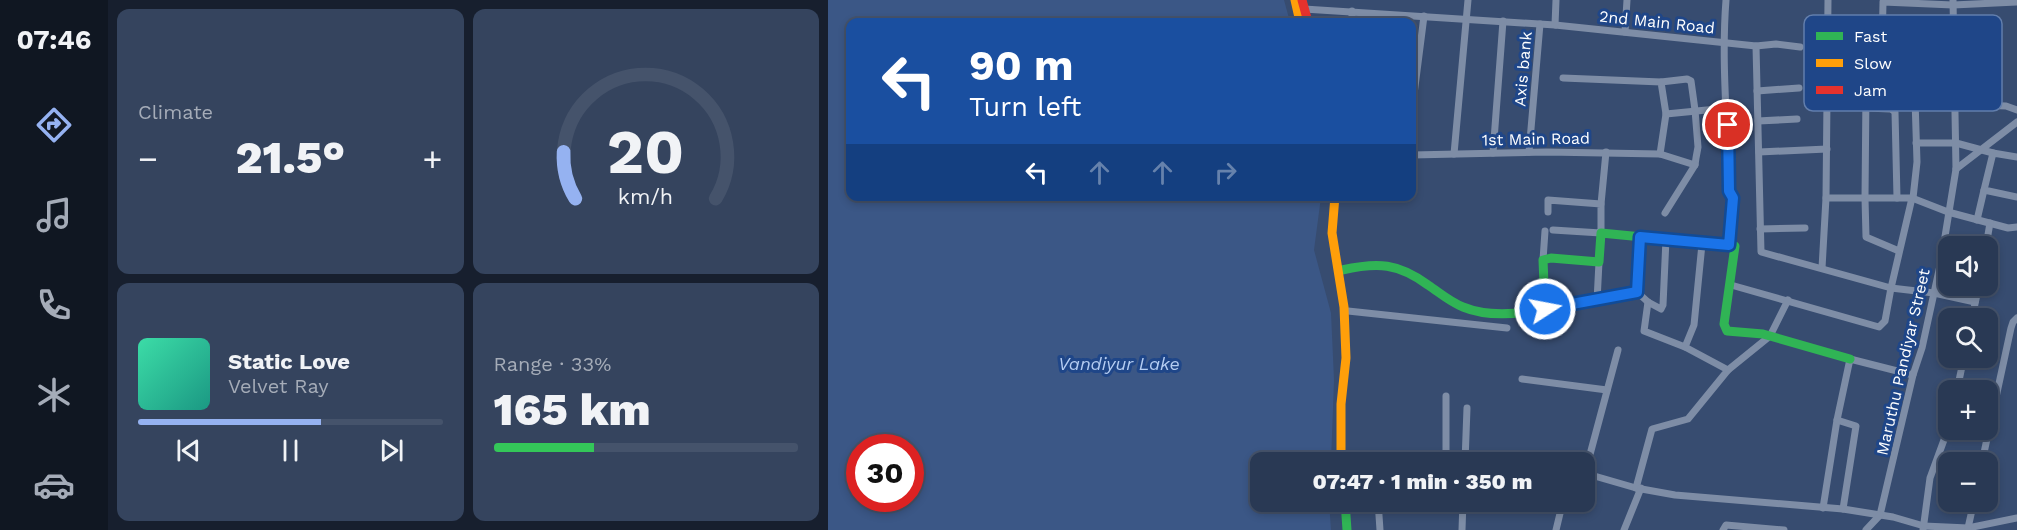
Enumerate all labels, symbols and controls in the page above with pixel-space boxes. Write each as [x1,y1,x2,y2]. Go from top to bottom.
street label: 2nd Main Road [1598,6,1716,38]
legend [1804,15,2002,111]
text: 07:46 [17,24,91,56]
text: Fast [1854,27,1887,46]
street label: Axis bank [1510,31,1536,107]
text: 90 m [969,41,1073,90]
icon: left [870,42,948,120]
text: Slow [1854,54,1892,73]
text: Jam [1854,81,1887,100]
text: Turn left [969,91,1081,123]
pin [1702,99,1753,150]
text: Climate [138,100,213,124]
icon: directions [33,104,75,146]
icon: arrive [1711,108,1744,141]
text: 20 [607,115,684,188]
street label: 1st Main Road [1482,129,1590,149]
text: 21.5° [235,131,345,184]
text: − [138,139,158,178]
text: + [423,139,442,178]
icon: left [1020,156,1053,189]
icon: ahead [1083,156,1116,189]
icon: ahead [1146,156,1179,189]
icon: right [1209,156,1242,189]
text: km/h [618,184,673,209]
icon: music [33,194,75,236]
map controls [1938,236,1998,512]
button: sound [1938,236,1998,296]
street label: Maruthu Pandiyar Street [1872,267,1934,457]
position arrow [1513,277,1577,341]
icon: phone [33,284,75,326]
button: search [1938,308,1998,368]
text: Static Love [228,349,350,374]
text: Range · 33% [494,352,611,376]
water label: Vandiyur Lake [1058,353,1180,374]
icon: climate [33,374,75,416]
text: Velvet Ray [228,374,329,398]
button: + [1938,380,1998,440]
text: 165 km [494,383,651,436]
icon: previous [172,434,205,467]
icon: pause [274,434,307,467]
icon: next [375,434,408,467]
speed limit sign: 30 [846,434,924,512]
button: − [1938,452,1998,512]
icon: car [33,464,75,506]
text: 07:47 · 1 min · 350 m [1313,469,1532,494]

